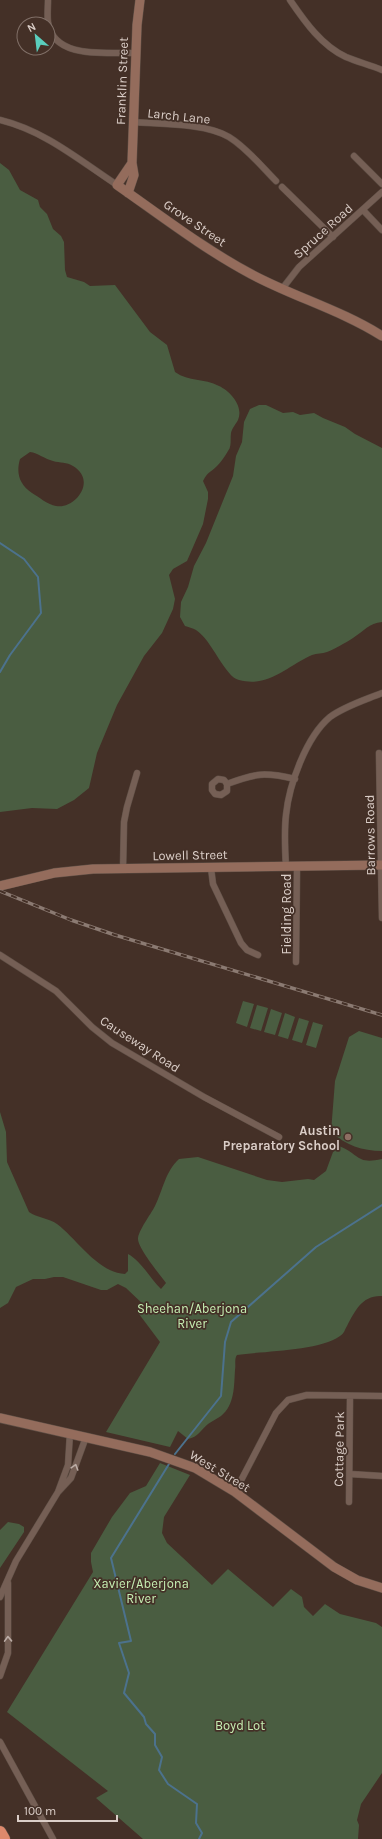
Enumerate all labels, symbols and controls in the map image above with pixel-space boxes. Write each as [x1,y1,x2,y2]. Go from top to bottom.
north arrow [16,16,56,56]
text: N [25,20,38,35]
street label: Franklin Street [113,37,131,125]
street label: Larch Lane [147,105,212,127]
street label: Grove Street [161,197,229,249]
street label: Spruce Road [290,201,356,261]
street label: Barrows Road [362,794,378,876]
street label: Lowell Street [152,847,228,863]
street label: Fielding Road [279,874,294,954]
street label: Causeway Road [97,1013,183,1075]
place label: Austin Preparatory School [223,1123,340,1153]
marker: Austin Preparatory School [343,1132,353,1142]
park label: Sheehan/Aberjona River [137,1301,247,1331]
street label: Cottage Park [331,1411,347,1487]
street label: West Street [187,1447,253,1495]
one-way arrow [70,1463,79,1470]
park label: Xavier/Aberjona River [93,1576,189,1606]
one-way arrow [3,1636,12,1642]
park label: Boyd Lot [215,1718,265,1733]
scale bar [18,1797,117,1823]
text: 100 m [24,1804,56,1818]

